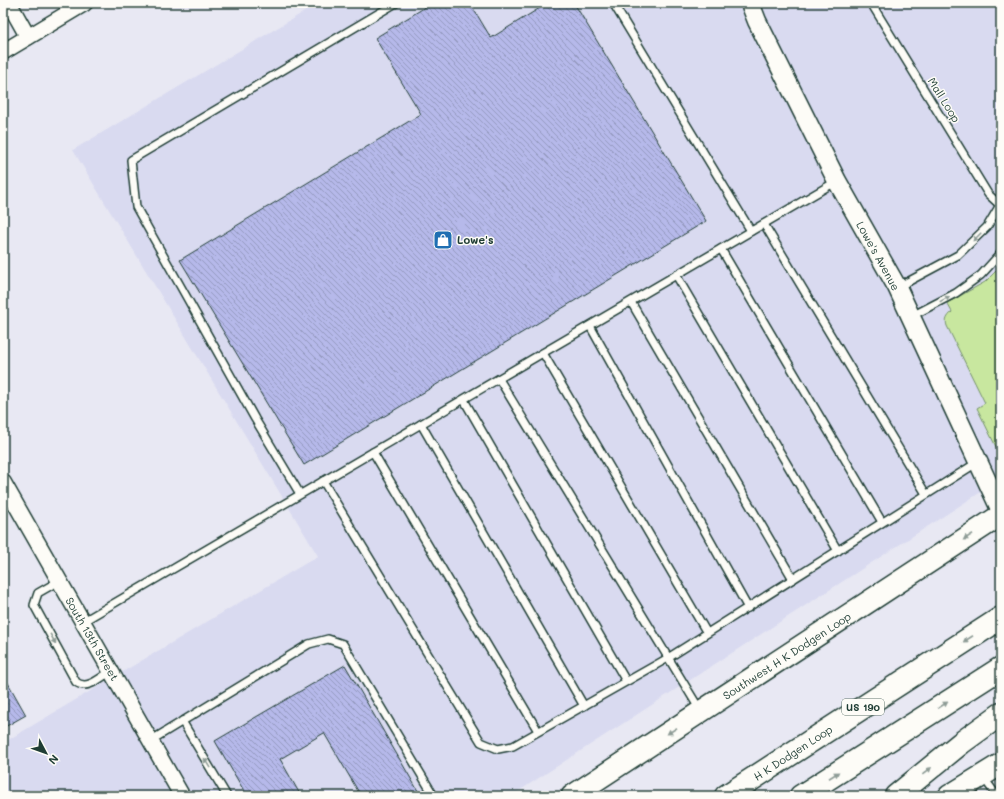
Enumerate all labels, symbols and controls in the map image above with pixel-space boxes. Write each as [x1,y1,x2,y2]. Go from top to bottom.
street label: Mall Loop [925,74,964,125]
street label: Lowe's Avenue [853,218,904,293]
shop icon: Lowe's [432,229,454,251]
place label: Lowe's [457,232,494,247]
one-way arrow [972,232,982,242]
one-way arrow [939,296,950,302]
one-way arrow [963,533,974,540]
street label: South 13th Street [62,594,123,683]
street label: Southwest H K Dodgen Loop [720,608,854,703]
one-way arrow [49,633,56,645]
one-way arrow [962,636,974,643]
road number: US 190 [842,699,884,715]
one-way arrow [938,701,948,709]
street label: H K Dodgen Loop [750,721,835,784]
one-way arrow [667,727,678,735]
north arrow [26,733,66,773]
text: N [46,752,62,768]
one-way arrow [203,758,211,768]
one-way arrow [921,767,932,776]
one-way arrow [829,771,839,779]

